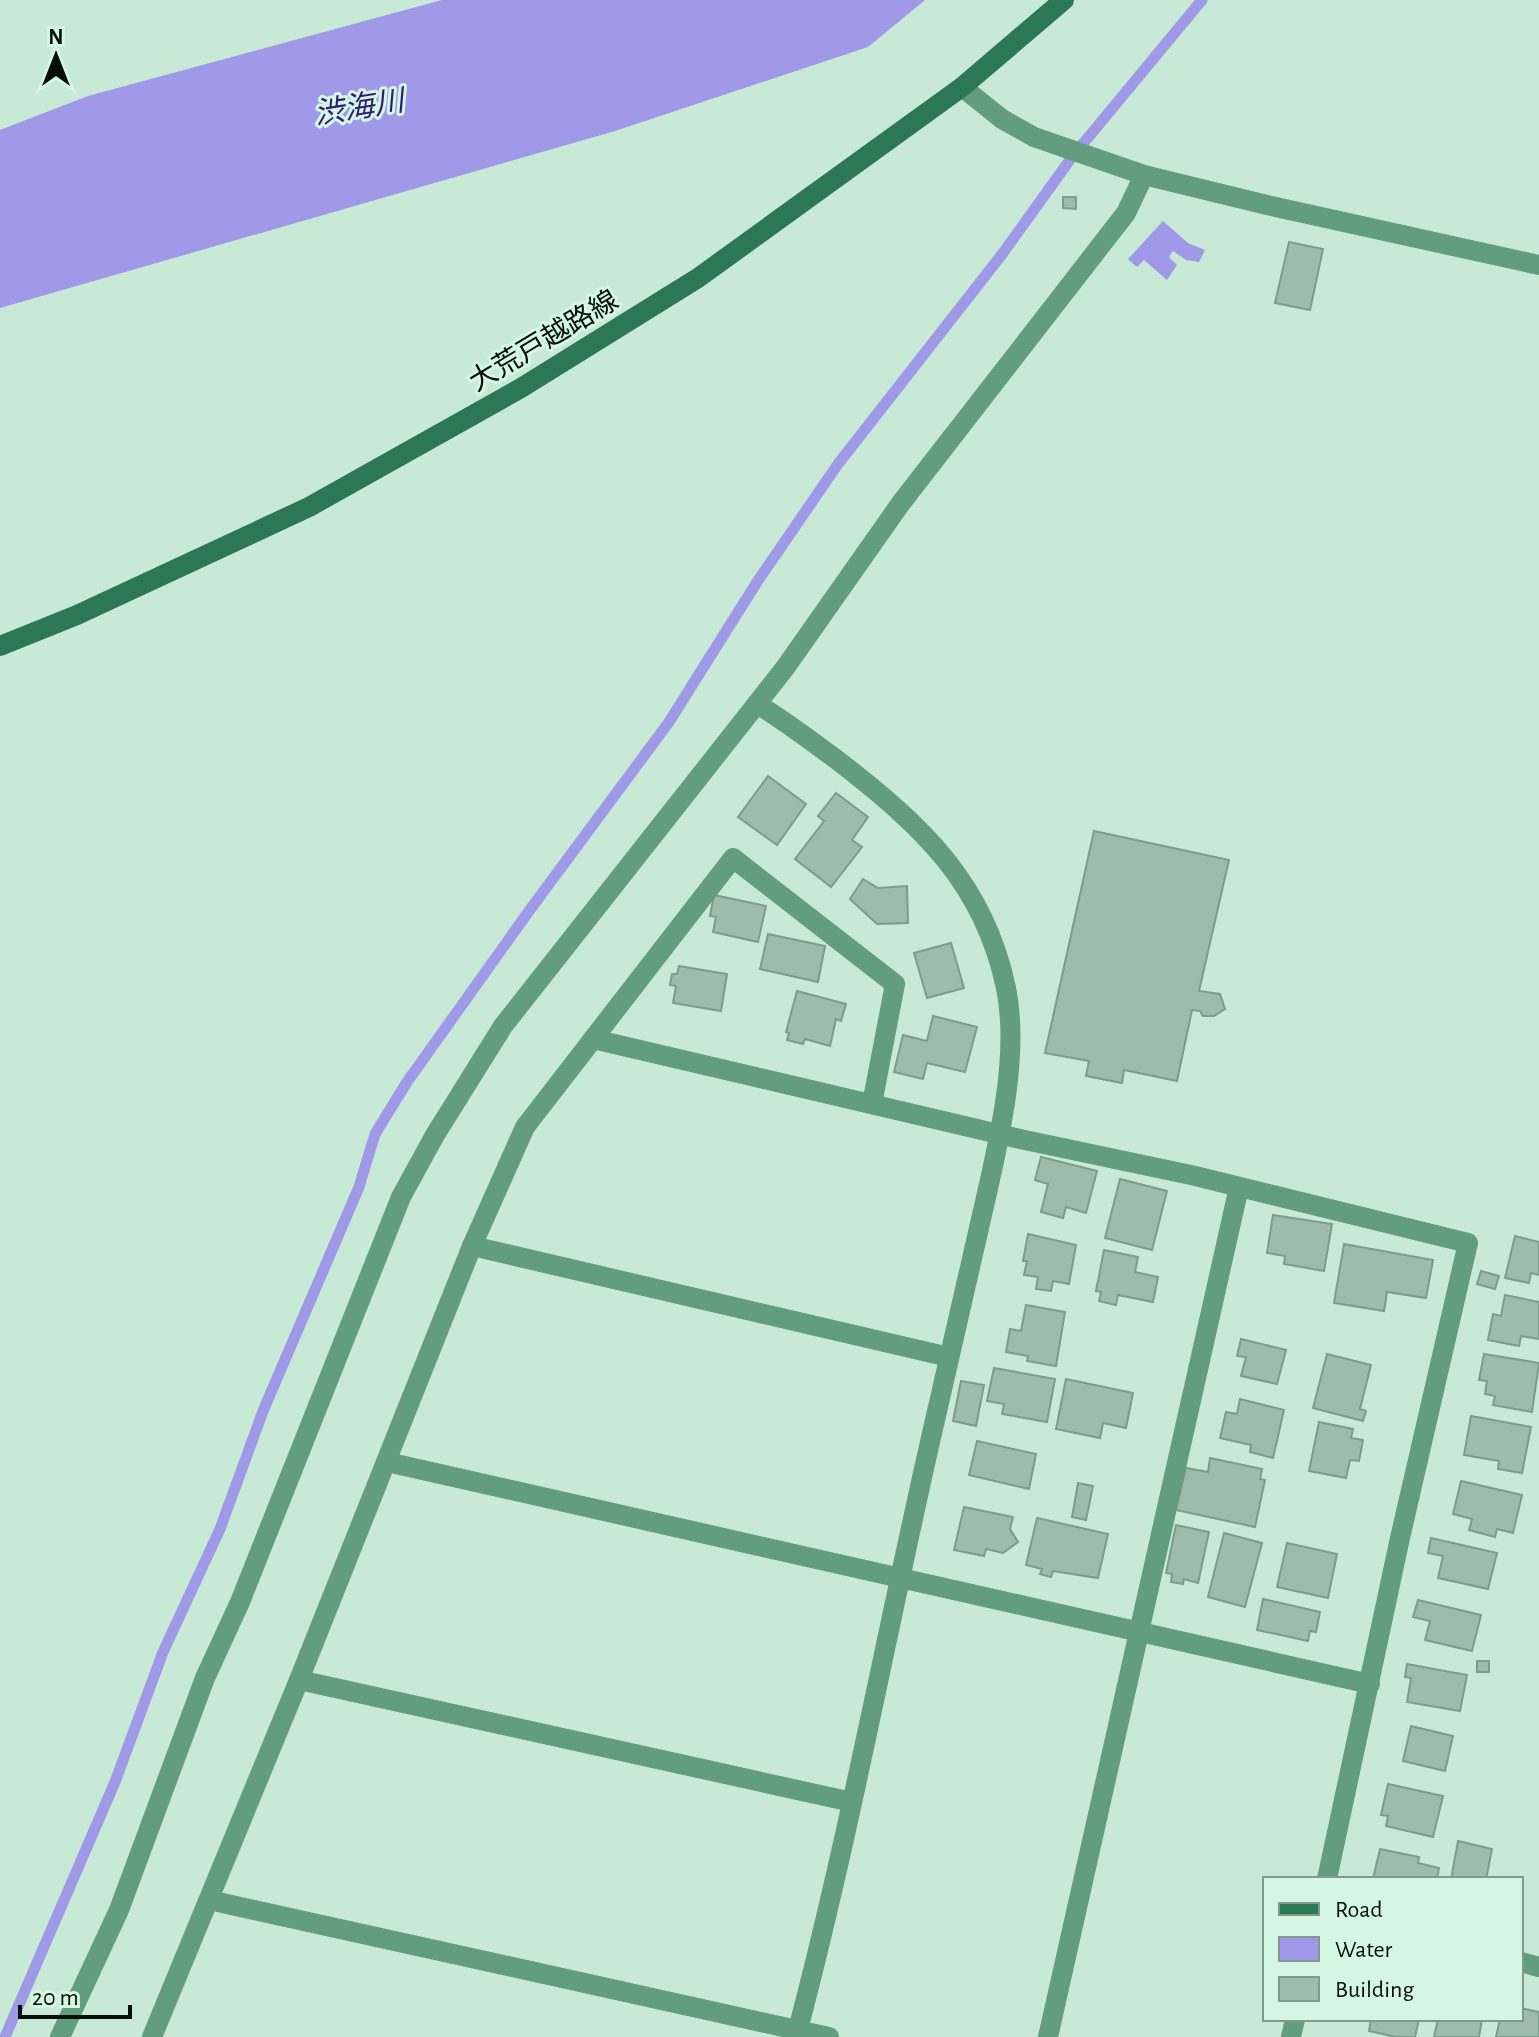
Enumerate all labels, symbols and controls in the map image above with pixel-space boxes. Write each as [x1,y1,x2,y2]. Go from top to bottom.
north arrow [16,16,96,96]
text: N [48,26,64,48]
water label: 渋海川 [312,84,409,130]
street label: 大荒戸越路線 [464,285,623,397]
legend [1263,1877,1523,2021]
text: Road [1335,1898,1383,1922]
text: Water [1335,1938,1393,1962]
scale bar [20,1969,130,2019]
text: Building [1335,1978,1414,2002]
text: 20 m [32,1986,79,2010]

